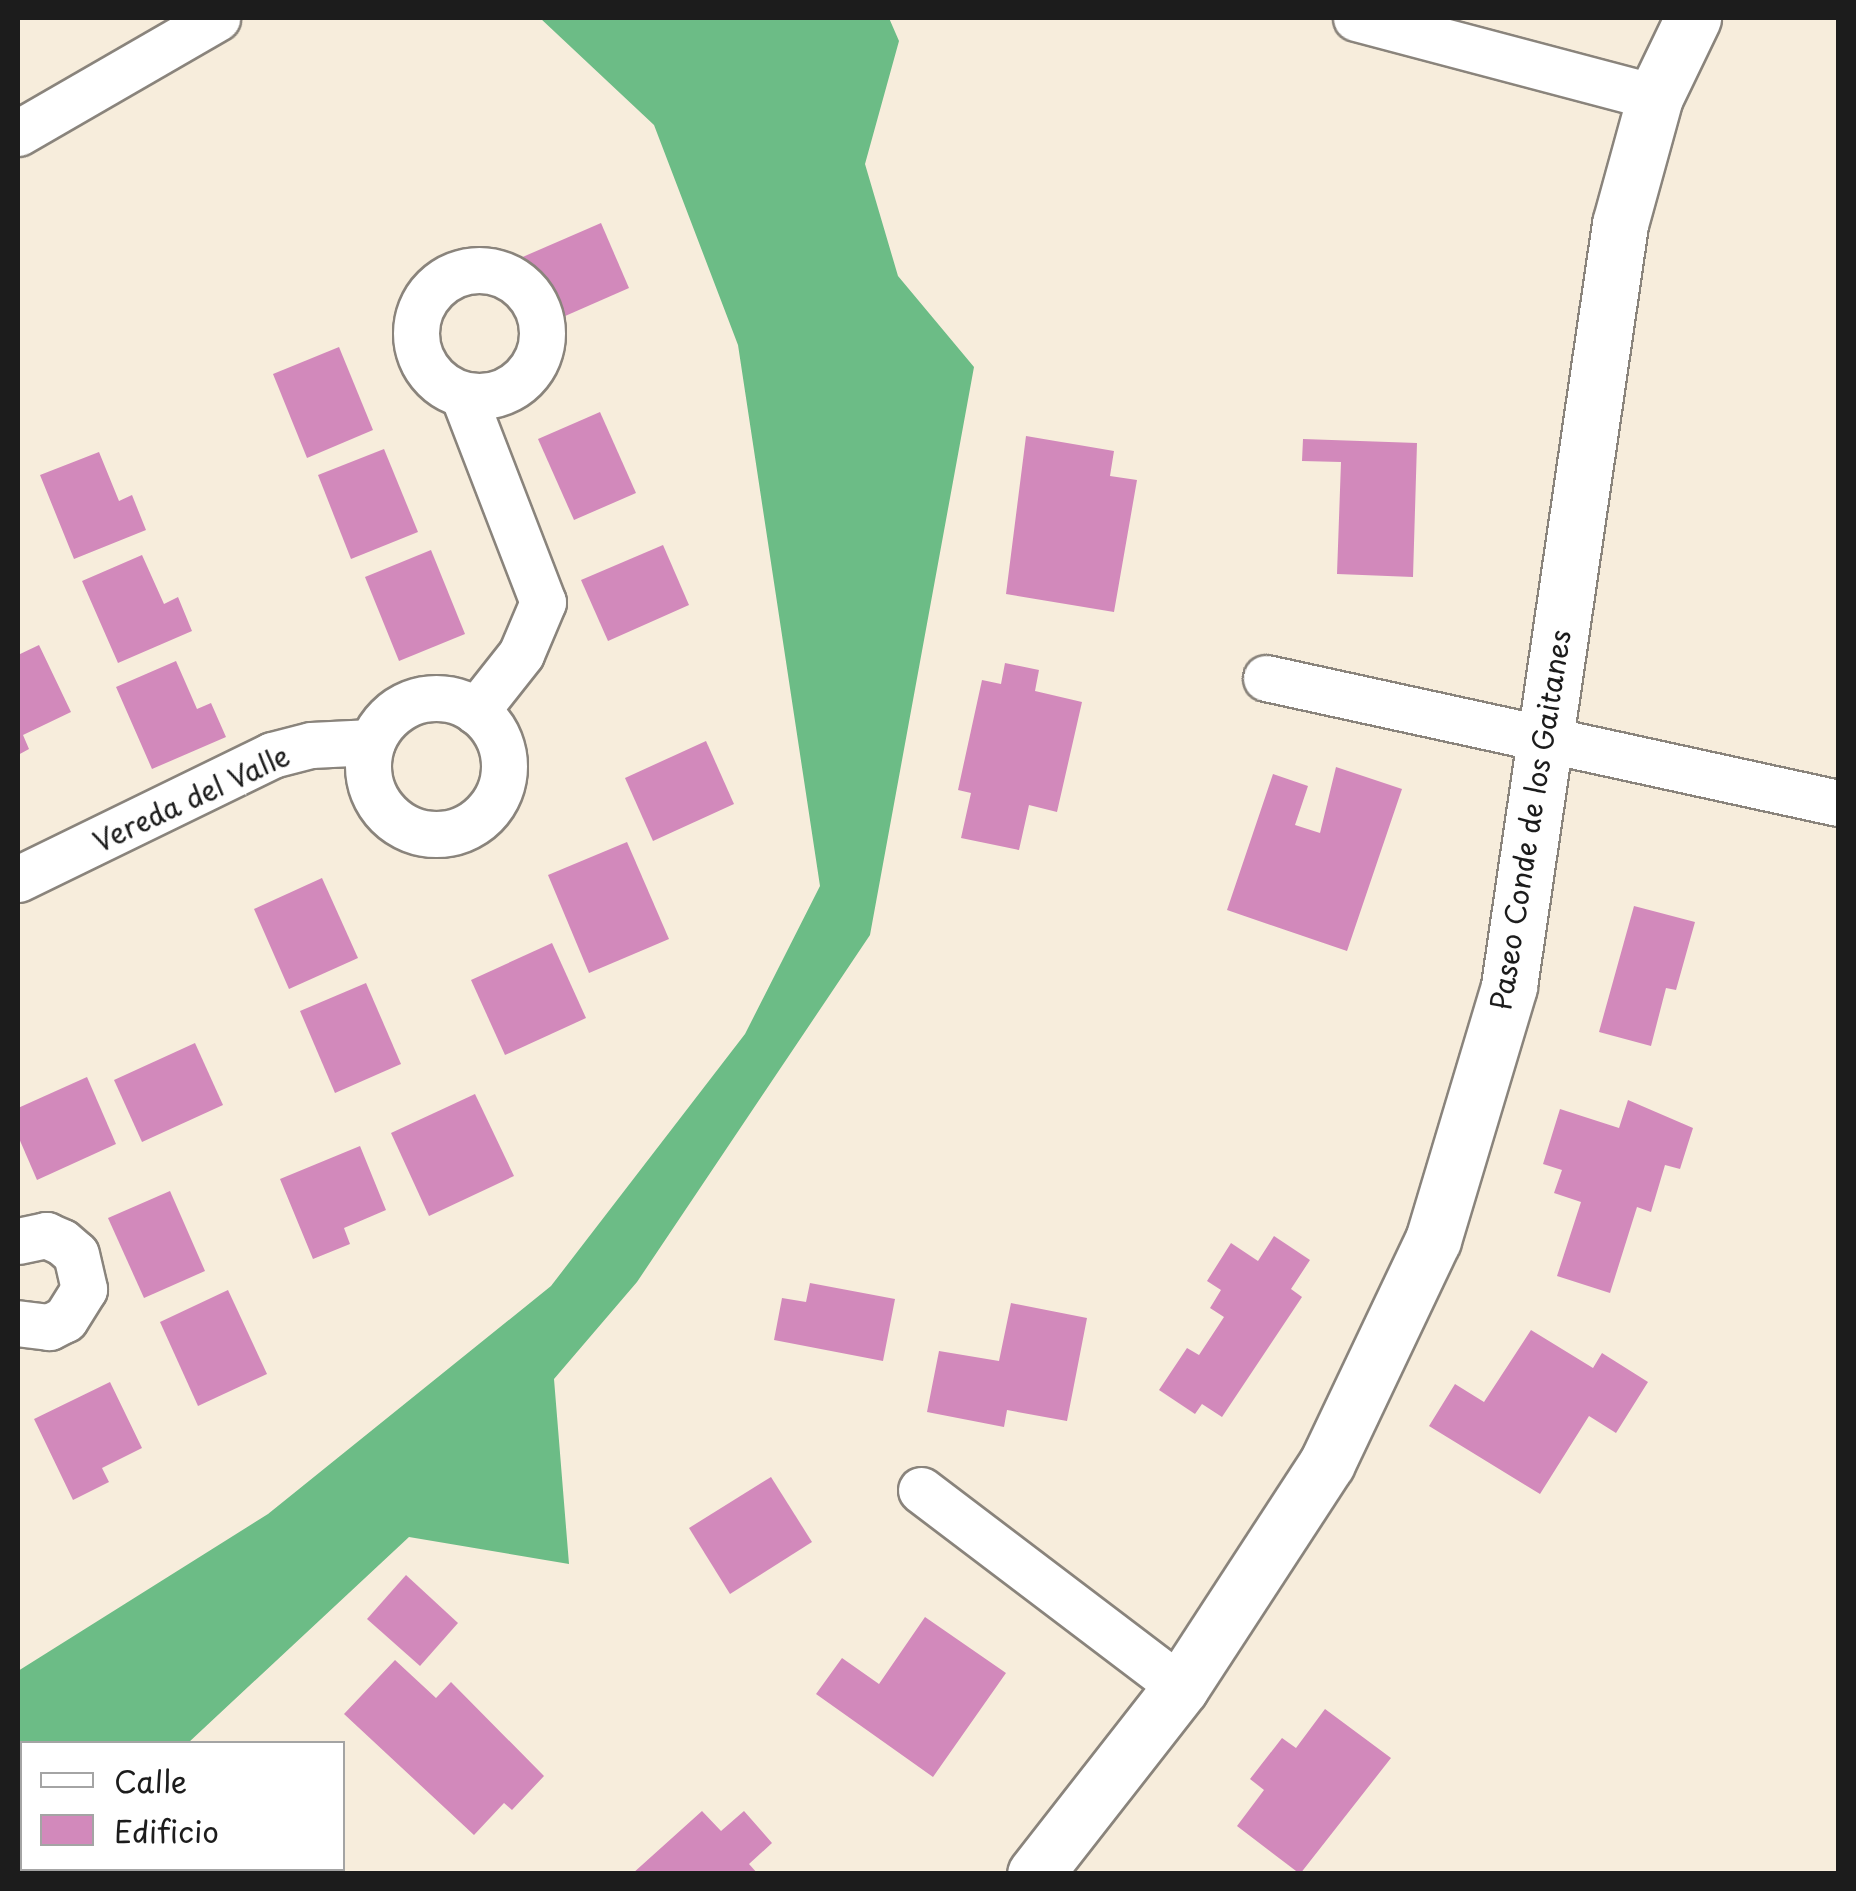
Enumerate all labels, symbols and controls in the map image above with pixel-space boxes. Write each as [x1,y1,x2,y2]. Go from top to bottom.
street label: Paseo Conde de los Gaitanes [1483,626,1577,1014]
street label: Vereda del Valle [87,738,295,858]
legend [20,1741,345,1871]
text: Calle [114,1758,187,1803]
text: Edificio [114,1808,219,1853]

